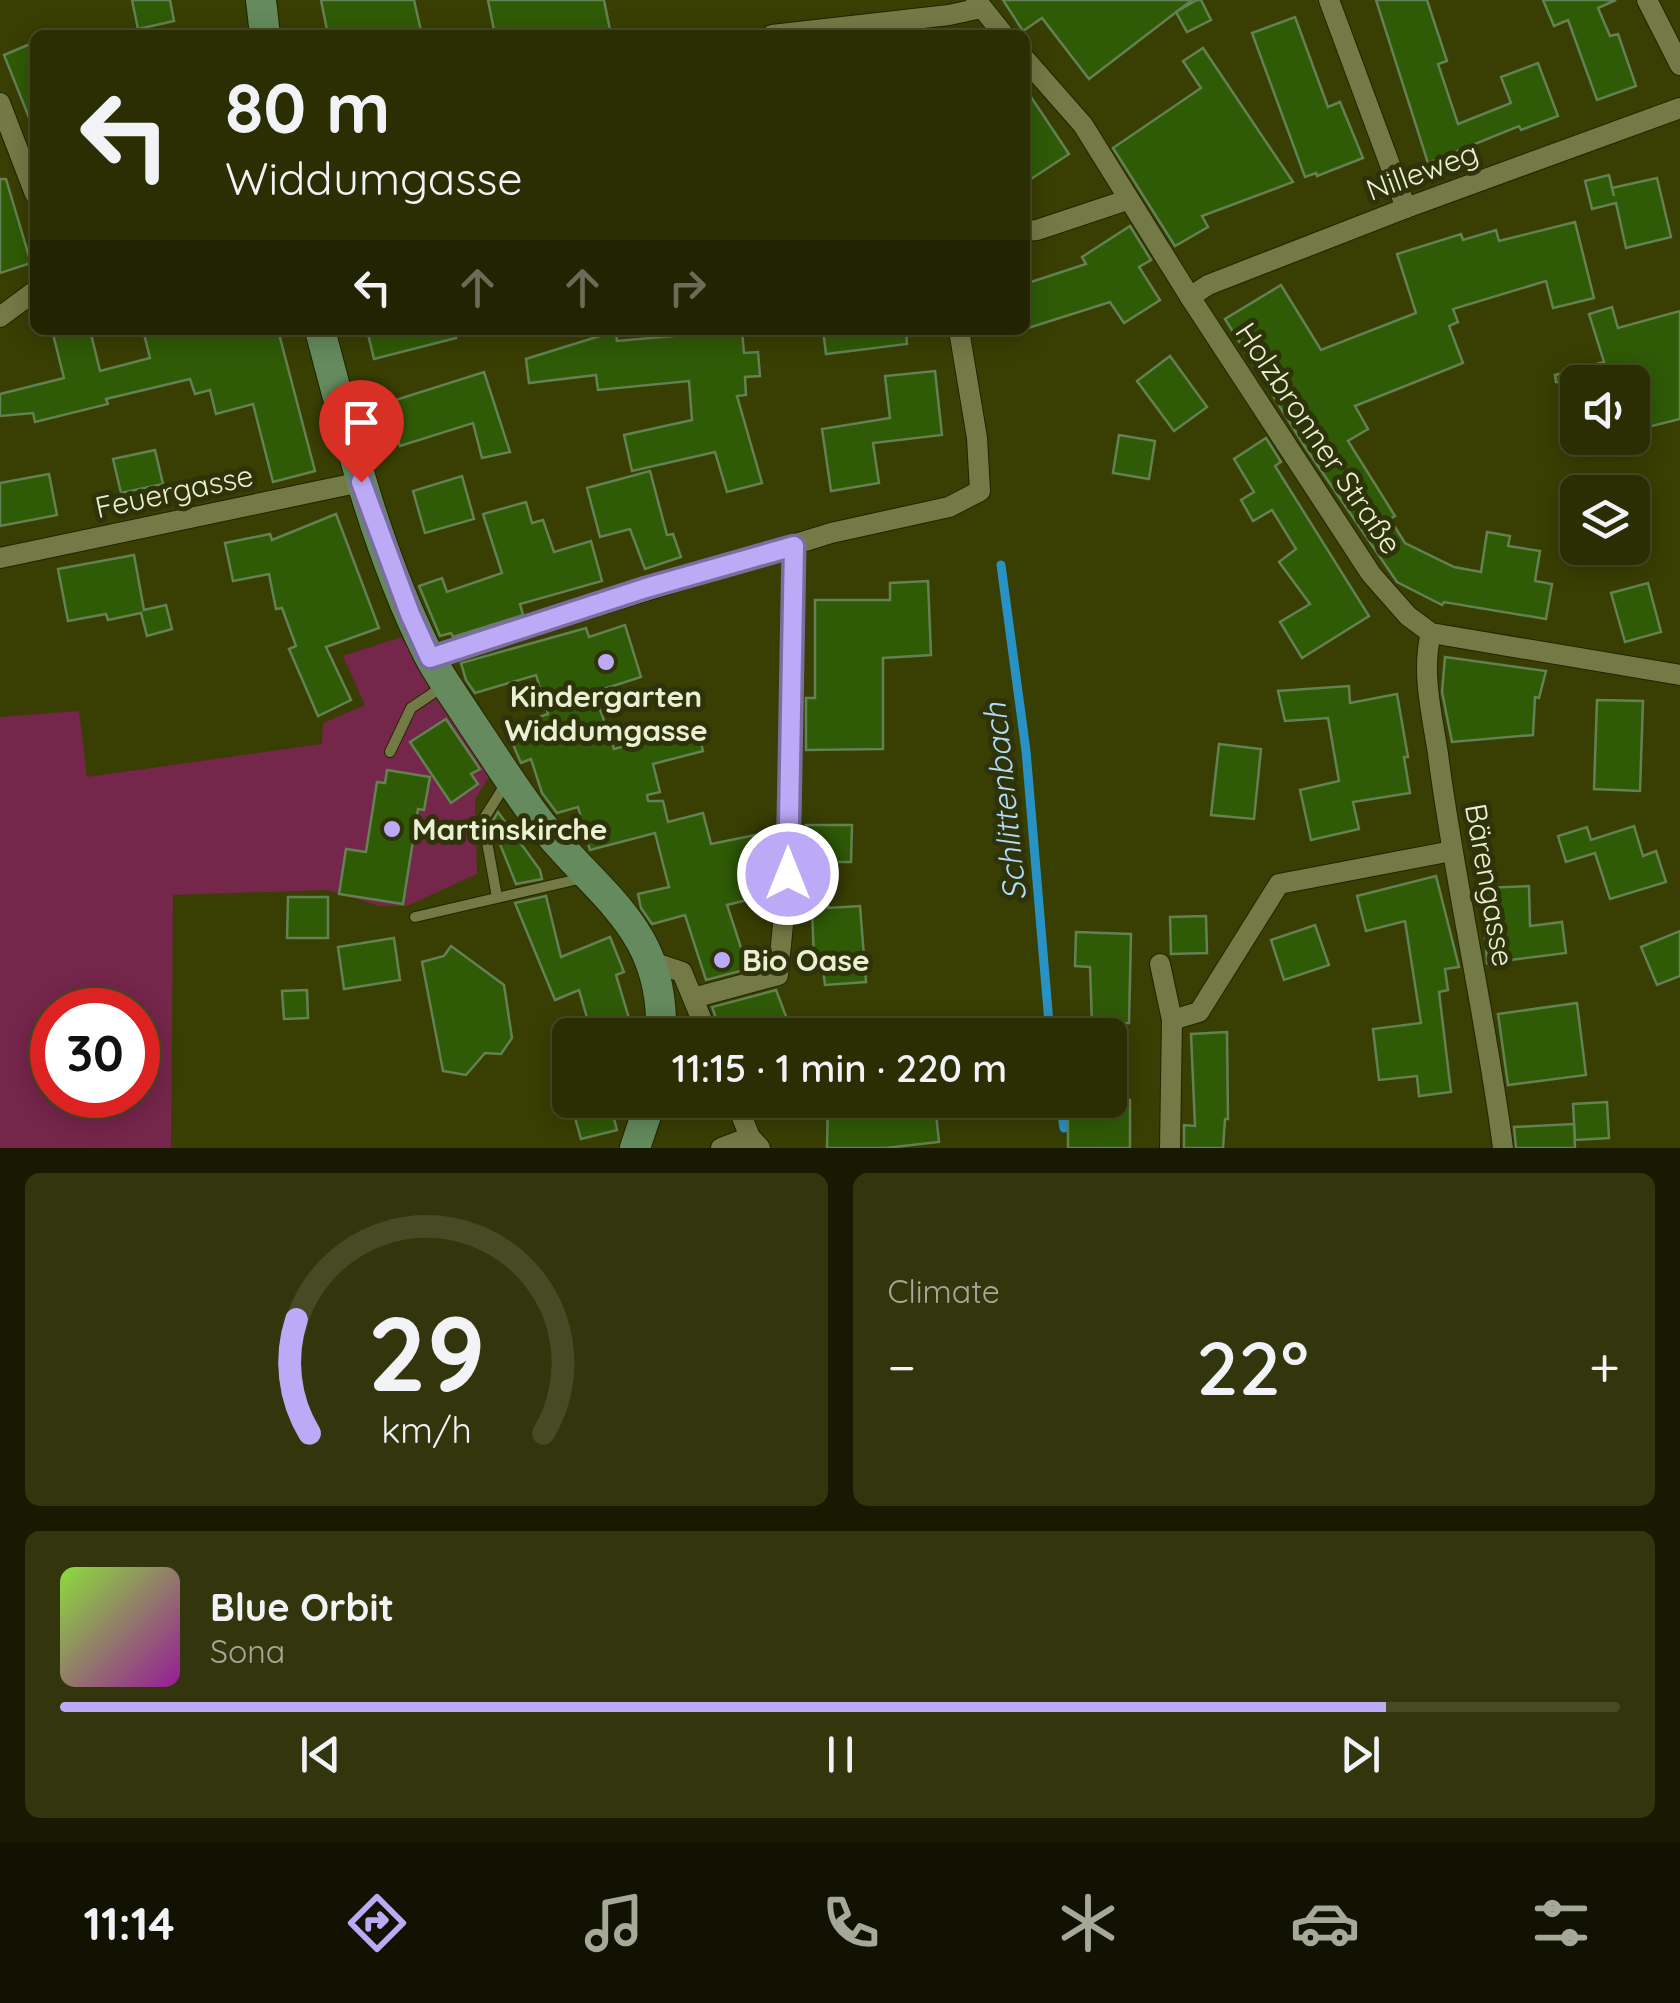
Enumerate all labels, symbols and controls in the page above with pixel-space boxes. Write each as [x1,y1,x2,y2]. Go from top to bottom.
text: 80 m [225,63,390,151]
icon: left [60,70,190,200]
street label: Nilleweg [1361,133,1483,209]
text: Widdumgasse [225,150,523,206]
icon: left [345,260,400,315]
icon: ahead [450,260,505,315]
icon: ahead [555,260,610,315]
icon: right [660,260,715,315]
street label: Holzbronner Straße [1227,315,1411,561]
map controls [1560,365,1650,565]
button: sound [1560,365,1650,455]
pin [319,380,404,483]
icon: arrive [334,395,389,450]
street label: Feuergasse [92,456,256,526]
button: layers [1560,475,1650,565]
marker: Kindergarten Widdumgasse [595,651,617,673]
place label: Kindergarten Widdumgasse [504,677,708,749]
water label: Schlittenbach [974,700,1034,903]
street label: Bärengasse [1457,801,1523,969]
place label: Martinskirche [412,810,608,848]
marker: Martinskirche [381,818,403,840]
position arrow [736,822,840,926]
place label: Bio Oase [742,941,870,979]
marker: Bio Oase [711,949,733,971]
speed limit sign: 30 [30,988,160,1118]
text: 11:15 · 1 min · 220 m [672,1044,1007,1092]
text: Climate [888,1271,1000,1311]
text: 29 [367,1287,485,1417]
text: 22° [1196,1320,1309,1414]
text: − [888,1332,916,1401]
text: + [1589,1332,1620,1401]
text: km/h [381,1407,472,1452]
text: Blue Orbit [210,1583,394,1631]
text: Sona [210,1631,285,1671]
icon: previous [293,1727,348,1782]
icon: pause [813,1727,868,1782]
icon: next [1333,1727,1388,1782]
icon: directions [342,1888,412,1958]
icon: music [579,1888,649,1958]
icon: phone [816,1888,886,1958]
icon: climate [1053,1888,1123,1958]
icon: car [1290,1888,1360,1958]
icon: filters [1526,1888,1596,1958]
text: 11:14 [83,1895,175,1951]

